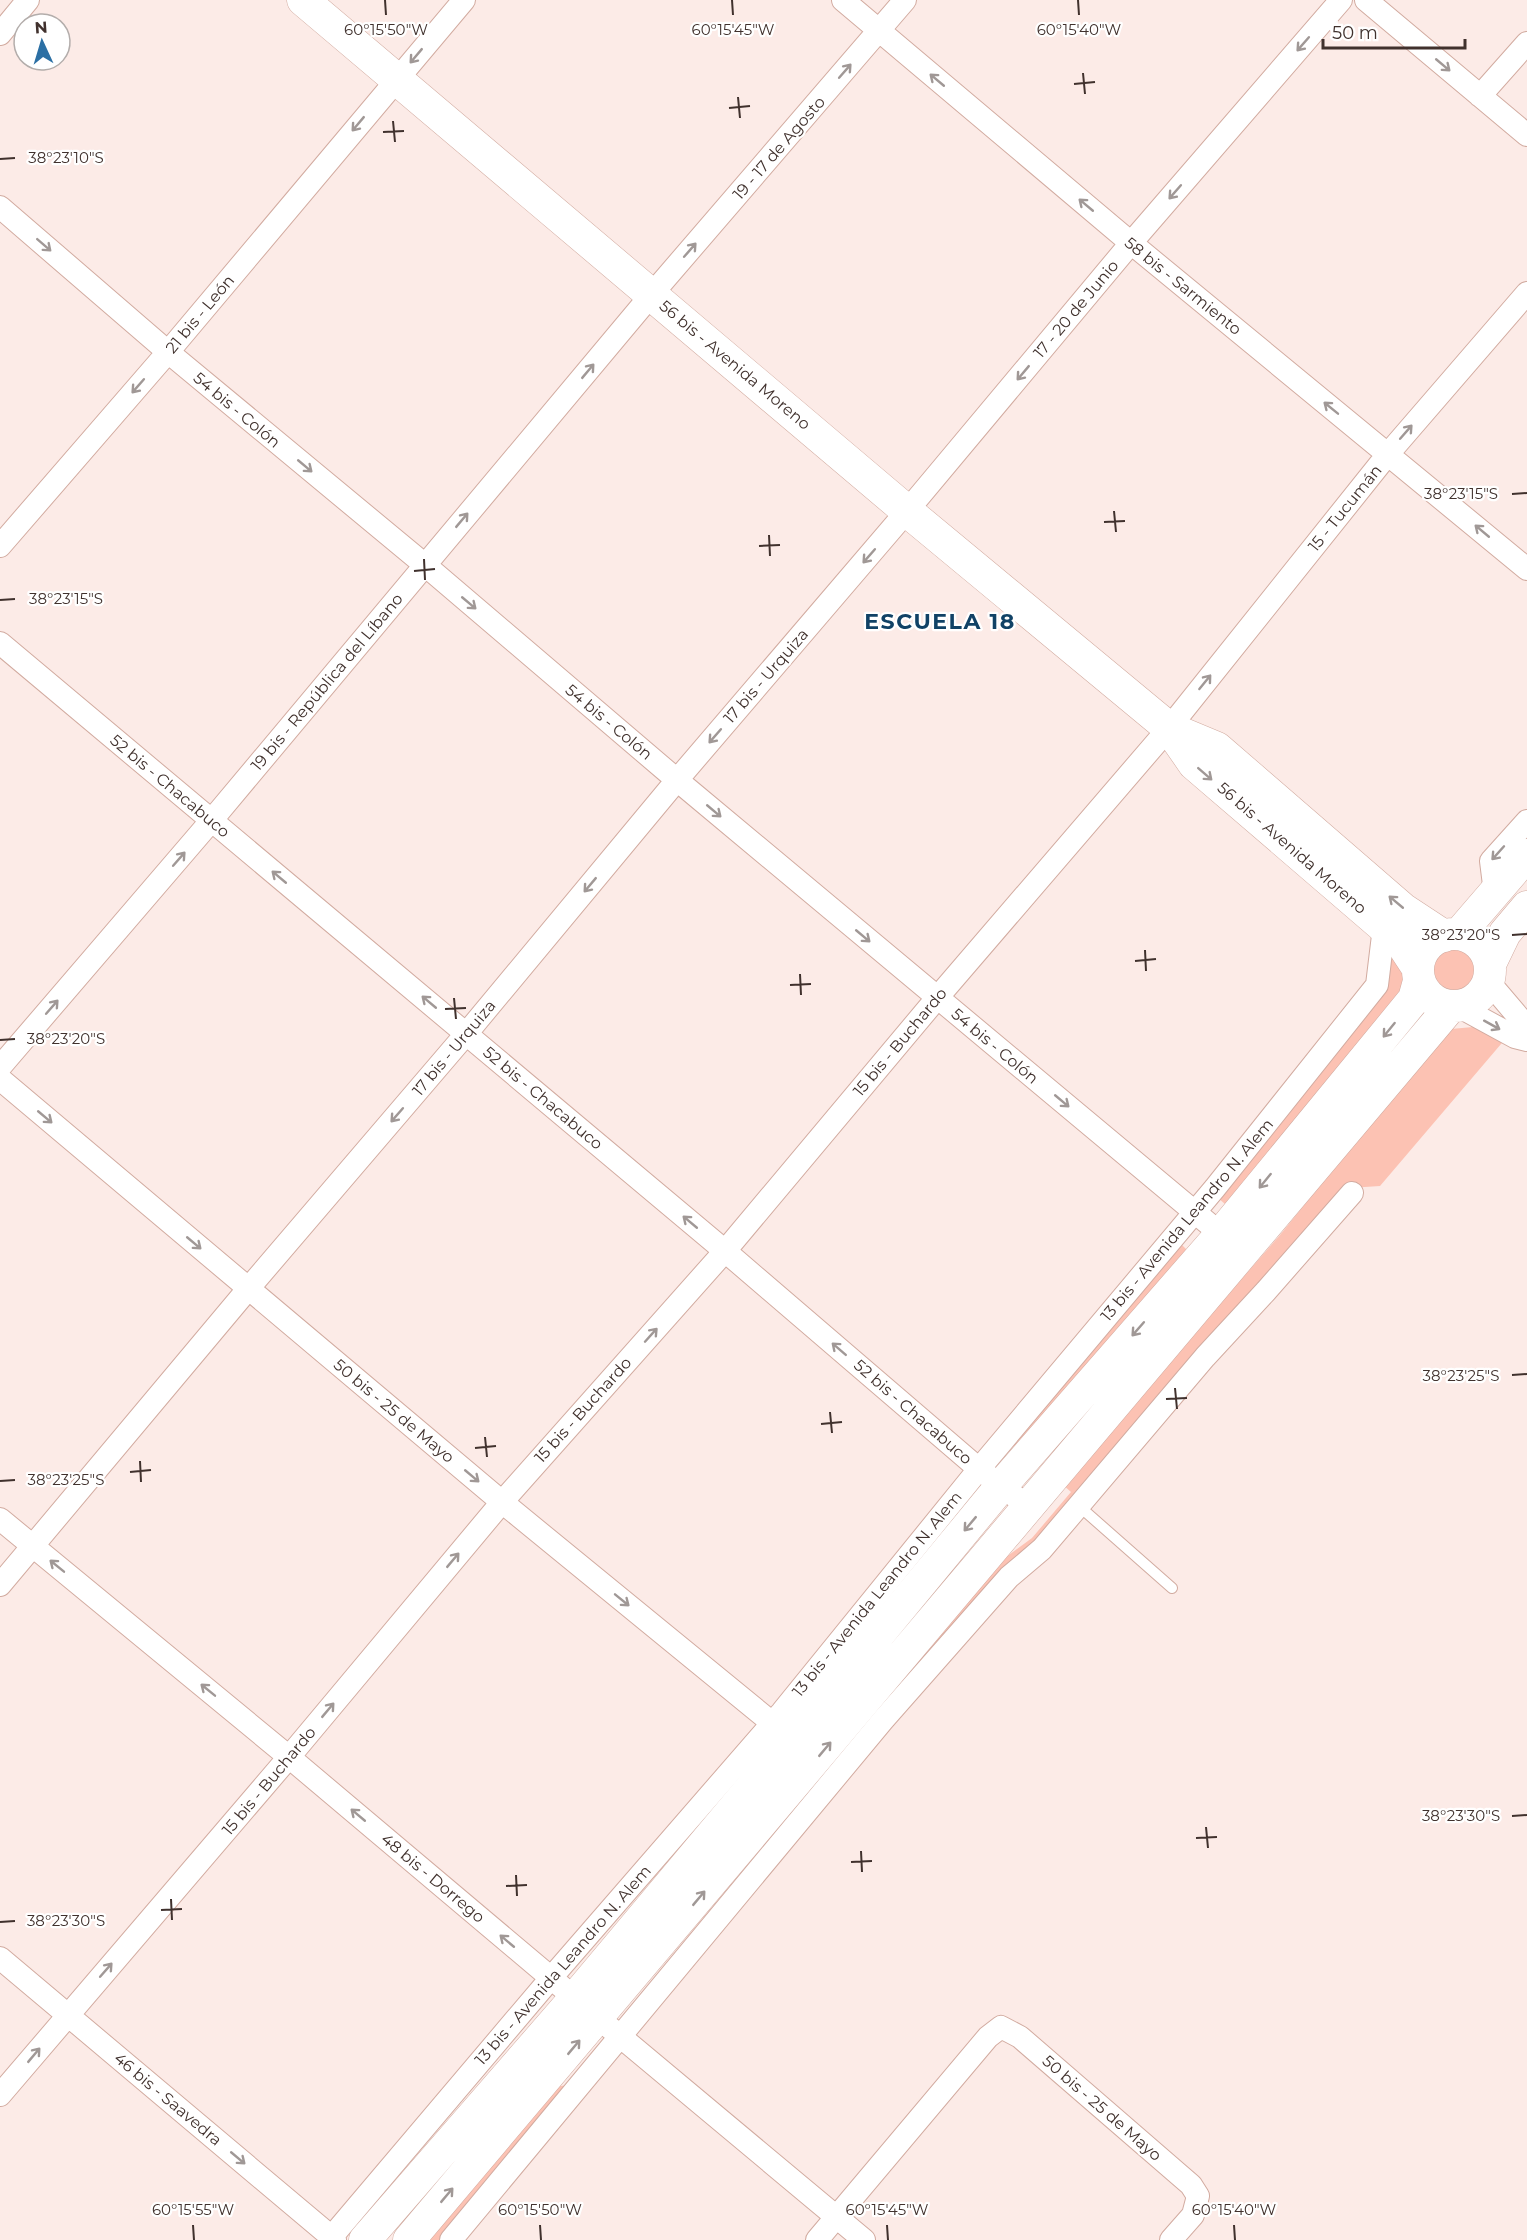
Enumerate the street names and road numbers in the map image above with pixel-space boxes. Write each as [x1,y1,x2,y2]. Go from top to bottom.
street label: 19 - 17 de Agosto [729,93,829,203]
street label: 58 bis - Sarmiento [1121,233,1245,339]
street label: 17 - 20 de Junio [1029,256,1123,362]
street label: 21 bis - León [162,271,238,357]
street label: 56 bis - Avenida Moreno [656,296,814,434]
street label: 54 bis - Colón [190,368,284,452]
street label: 15 - Tucumán [1304,461,1386,555]
street label: 19 bis - República del Líbano [247,589,407,775]
street label: 17 bis - Urquiza [720,625,812,727]
street label: 54 bis - Colón [562,680,656,764]
street label: 52 bis - Chacabuco [106,730,234,842]
street label: 56 bis - Avenida Moreno [1214,778,1370,918]
street label: 15 bis - Buchardo [849,984,951,1100]
street label: 17 bis - Urquiza [408,996,500,1100]
street label: 54 bis - Colón [948,1004,1042,1088]
street label: 52 bis - Chacabuco [479,1042,607,1154]
street label: 13 bis - Avenida Leandro N. Alem [1097,1115,1277,1325]
street label: 15 bis - Buchardo [531,1353,635,1467]
street label: 50 bis - 25 de Mayo [330,1355,458,1467]
street label: 52 bis - Chacabuco [850,1356,976,1468]
street label: 13 bis - Avenida Leandro N. Alem [788,1488,966,1700]
street label: 15 bis - Buchardo [218,1723,320,1839]
street label: 48 bis - Dorrego [377,1829,489,1927]
street label: 13 bis - Avenida Leandro N. Alem [471,1861,655,2069]
street label: 46 bis - Saavedra [110,2048,226,2150]
street label: 50 bis - 25 de Mayo [1039,2051,1165,2165]

